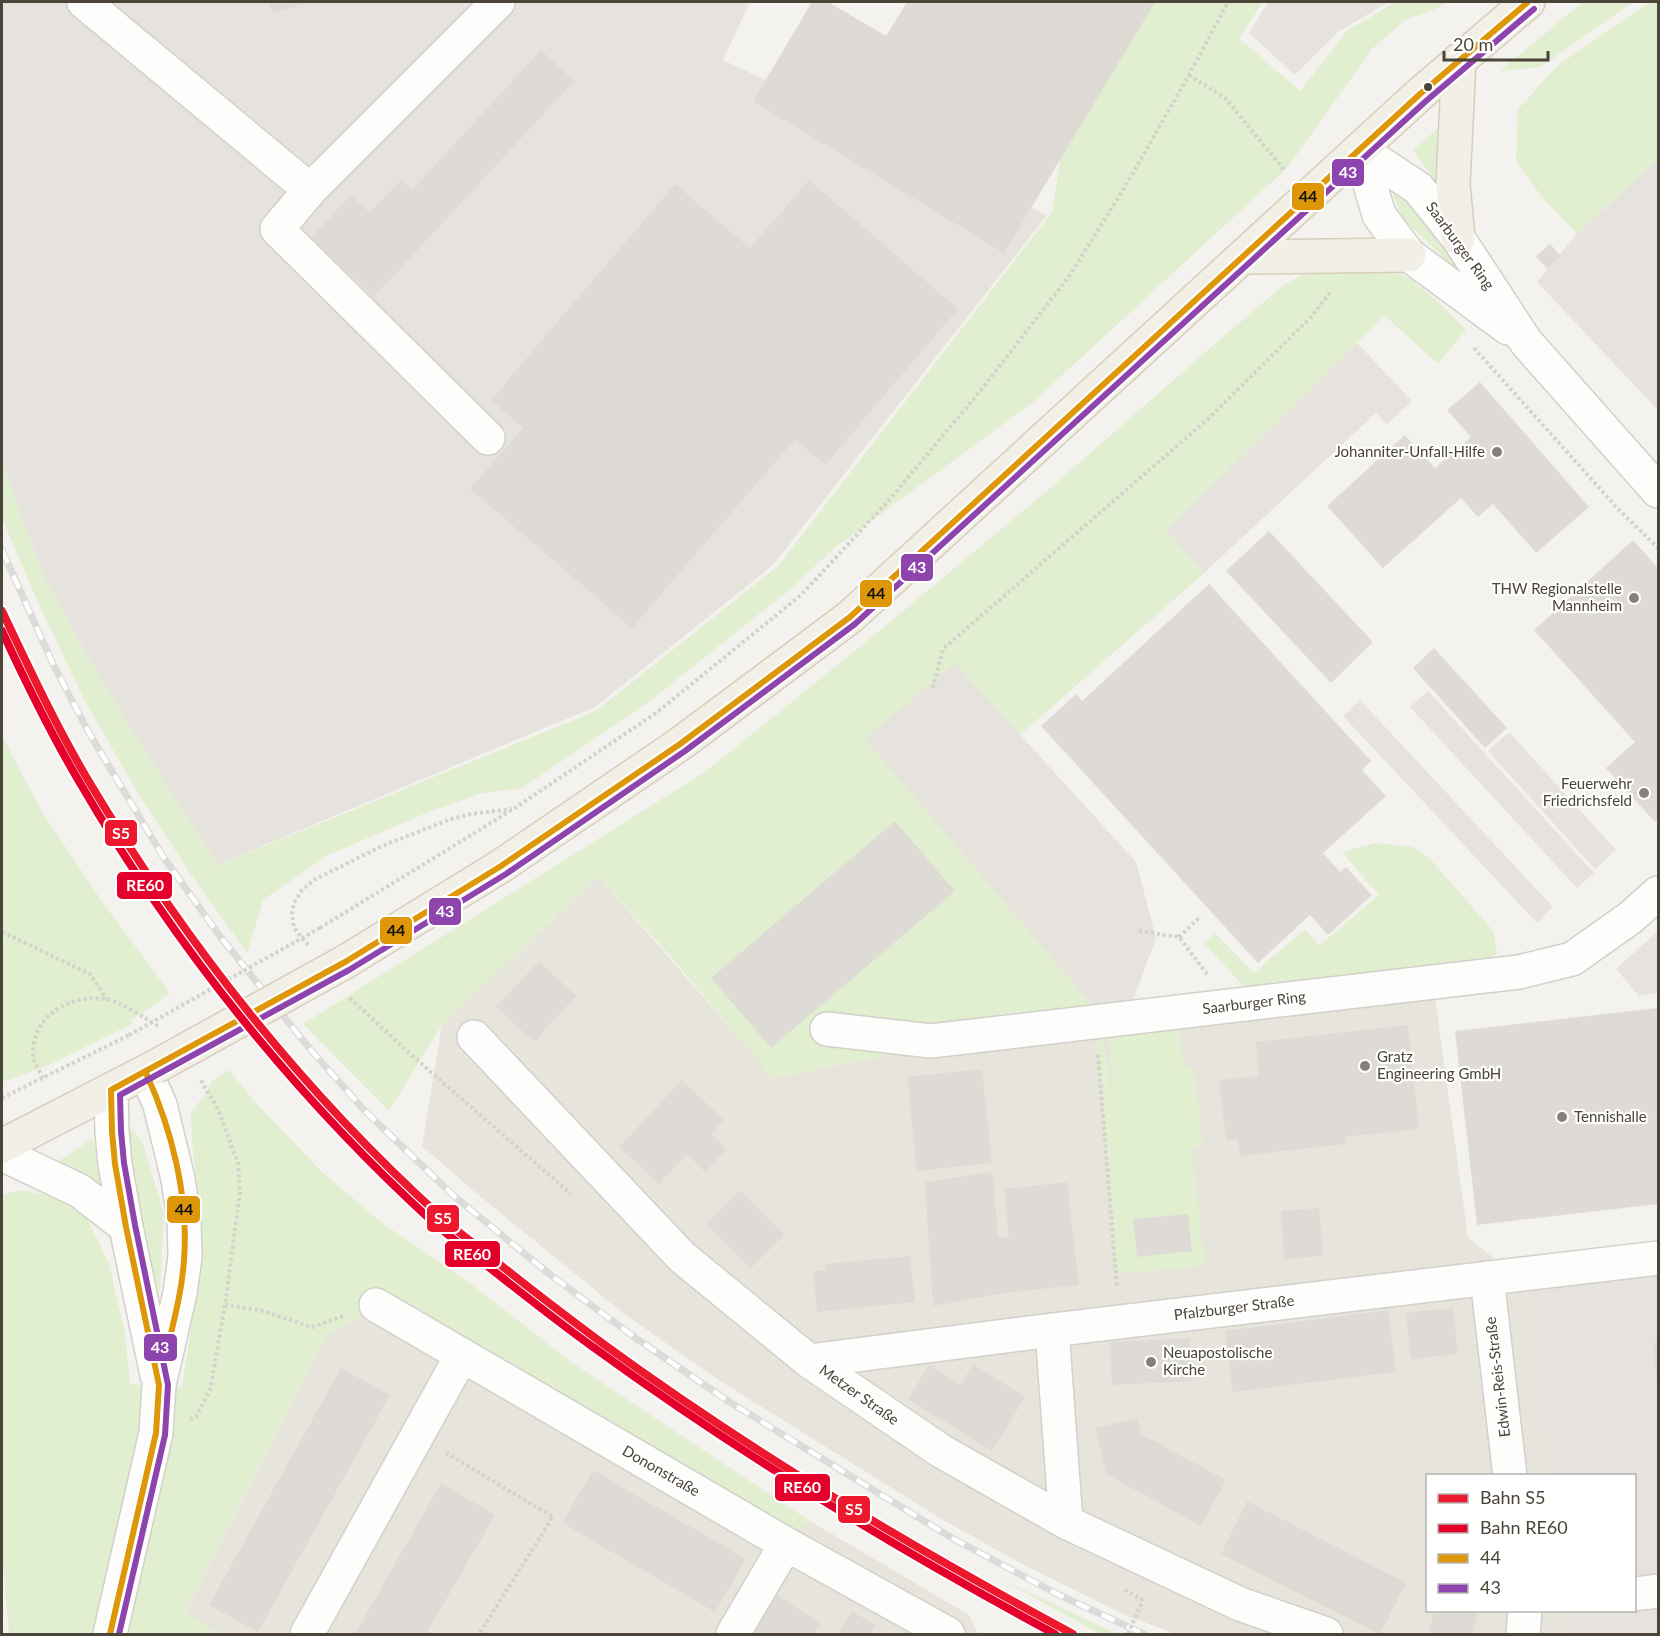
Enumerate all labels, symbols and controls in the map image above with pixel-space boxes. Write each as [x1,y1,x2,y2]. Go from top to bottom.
scale bar [1444,24,1548,62]
text: 20 m [1453,33,1493,55]
unlabelled marker [1422,81,1434,93]
line badge: 43 [1331,158,1365,187]
text: 43 [1339,162,1357,181]
line badge: 44 [1291,182,1325,211]
text: 44 [1299,186,1317,205]
street label: Saarburger Ring [1423,198,1499,293]
place label: Johanniter-Unfall-Hilfe [1334,442,1485,460]
marker: Johanniter-Unfall-Hilfe [1490,445,1504,459]
line badge: 43 [900,553,934,582]
text: 43 [908,557,926,576]
line badge: 44 [859,579,893,608]
place label: THW Regionalstelle Mannheim [1492,579,1622,614]
text: 44 [867,583,885,602]
marker: THW Regionalstelle Mannheim [1627,591,1641,605]
place label: Feuerwehr Friedrichsfeld [1543,774,1633,809]
marker: Feuerwehr Friedrichsfeld [1637,786,1651,800]
line badge: S5 [104,819,138,847]
text: S5 [112,823,130,842]
line badge: RE60 [116,871,173,900]
text: RE60 [126,875,164,894]
line badge: 43 [428,897,462,926]
text: 43 [436,901,454,920]
line badge: 44 [379,916,413,945]
text: 44 [387,920,405,939]
street label: Saarburger Ring [1201,987,1307,1017]
place label: Gratz Engineering GmbH [1377,1047,1501,1082]
marker: Gratz Engineering GmbH [1358,1059,1372,1073]
place label: Tennishalle [1574,1107,1647,1125]
marker: Tennishalle [1555,1110,1569,1124]
line badge: 44 [166,1195,201,1224]
text: 44 [175,1199,193,1218]
line badge: S5 [426,1204,460,1233]
text: S5 [434,1208,452,1227]
line badge: RE60 [444,1240,501,1268]
text: RE60 [453,1244,491,1263]
street label: Pfalzburger Straße [1173,1291,1295,1323]
street label: Edwin-Reis-Straße [1481,1316,1513,1438]
line badge: 43 [143,1333,178,1362]
text: 43 [151,1337,169,1356]
place label: Neuapostolische Kirche [1163,1343,1272,1378]
marker: Neuapostolische Kirche [1144,1355,1158,1369]
street label: Metzer Straße [816,1360,903,1428]
street label: Dononstraße [620,1441,703,1500]
line badge: RE60 [774,1473,831,1502]
legend [1426,1474,1636,1612]
text: RE60 [783,1477,821,1496]
text: Bahn S5 [1480,1486,1545,1508]
line badge: S5 [837,1495,871,1524]
text: S5 [845,1499,863,1518]
text: Bahn RE60 [1480,1516,1568,1538]
text: 44 [1480,1546,1501,1568]
text: 43 [1480,1576,1501,1598]

